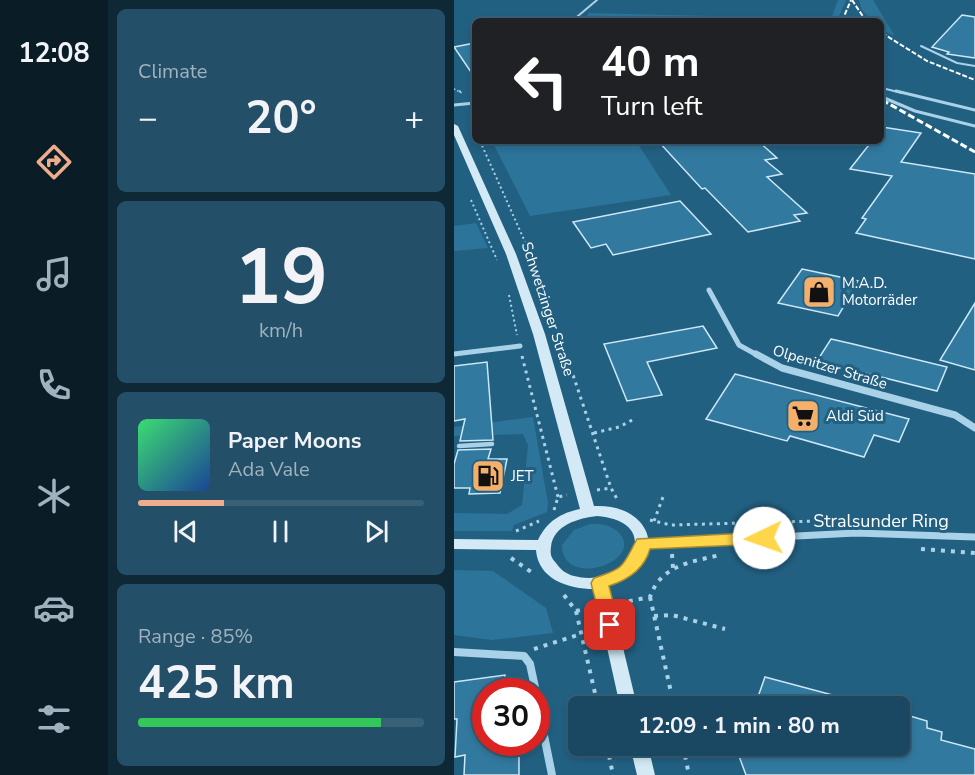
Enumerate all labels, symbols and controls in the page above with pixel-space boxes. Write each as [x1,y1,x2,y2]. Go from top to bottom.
text: 40 m [601,34,700,91]
text: 12:08 [18,35,90,72]
icon: left [502,42,580,120]
text: Climate [138,58,207,85]
text: 20° [245,88,317,149]
text: Turn left [601,88,702,125]
text: − [138,96,158,141]
text: + [404,96,424,141]
icon: directions [33,141,75,183]
text: 19 [234,224,328,331]
street label: Schwetzinger Straße [517,239,579,379]
icon: music [33,253,75,295]
place label: M.A.D. Motorräder [842,273,918,310]
shop icon: M.A.D. Motorräder [801,274,837,310]
text: km/h [259,317,303,344]
street label: Olpenitzer Straße [770,340,890,394]
icon: phone [33,364,75,406]
supermarket icon: Aldi Süd [785,398,821,434]
place label: Aldi Süd [826,406,884,426]
text: Paper Moons [228,426,362,456]
text: Ada Vale [228,456,310,483]
fuel station icon: JET [470,458,506,494]
place label: JET [510,466,533,486]
icon: climate [33,475,75,517]
position arrow [732,506,796,570]
street label: Stralsunder Ring [813,509,949,533]
icon: previous [169,515,202,548]
icon: pause [264,515,297,548]
icon: next [360,515,393,548]
icon: car [33,587,75,629]
pin [584,599,635,650]
icon: arrive [593,608,626,641]
text: Range · 85% [138,623,253,650]
text: 425 km [138,653,295,714]
speed limit sign: 30 [472,678,550,756]
icon: filters [33,698,75,740]
text: 12:09 · 1 min · 80 m [638,711,840,741]

